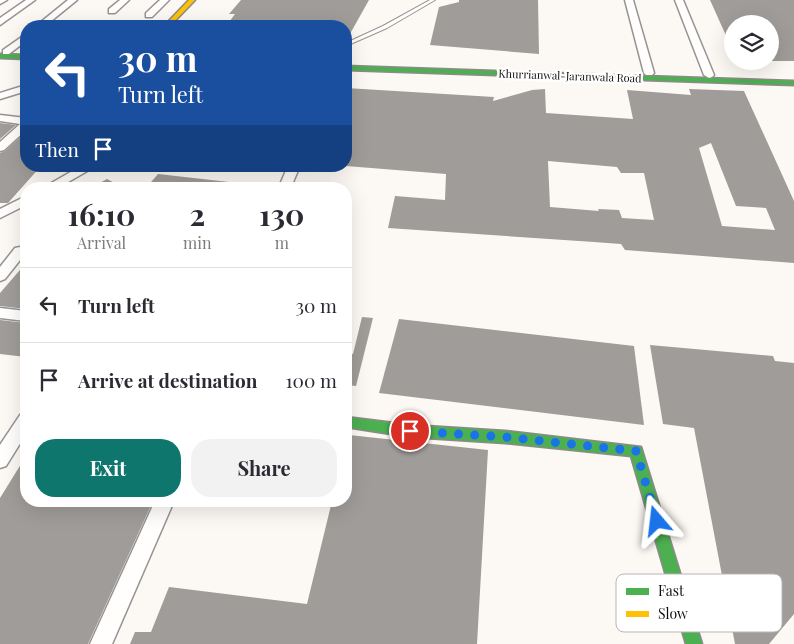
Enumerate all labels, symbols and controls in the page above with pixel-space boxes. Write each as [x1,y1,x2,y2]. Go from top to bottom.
map controls [724,15,779,70]
button: layers [724,15,779,70]
text: 30 m [118,34,198,81]
icon: left [35,40,100,105]
street label: Khurrianwal-Jaranwala Road [498,66,643,86]
text: Turn left [118,79,203,109]
icon: arrive [89,135,117,163]
text: Then [35,136,79,162]
text: 16:10 [68,194,135,234]
text: 2 [189,194,205,234]
text: 130 [259,194,304,234]
text: Arrival [77,232,126,253]
text: min [183,232,212,253]
text: m [275,232,289,253]
icon: left [35,291,63,319]
text: Turn left [78,292,155,318]
text: 30 m [295,292,337,318]
icon: arrive [35,366,63,394]
text: Arrive at destination [78,367,258,393]
text: 100 m [286,367,337,393]
pin [389,410,431,452]
icon: arrive [396,417,424,445]
button: Exit [35,439,181,497]
button: Share [191,439,337,497]
position arrow [630,494,682,546]
legend [616,574,782,632]
text: Fast [658,581,685,600]
text: Slow [658,604,688,623]

